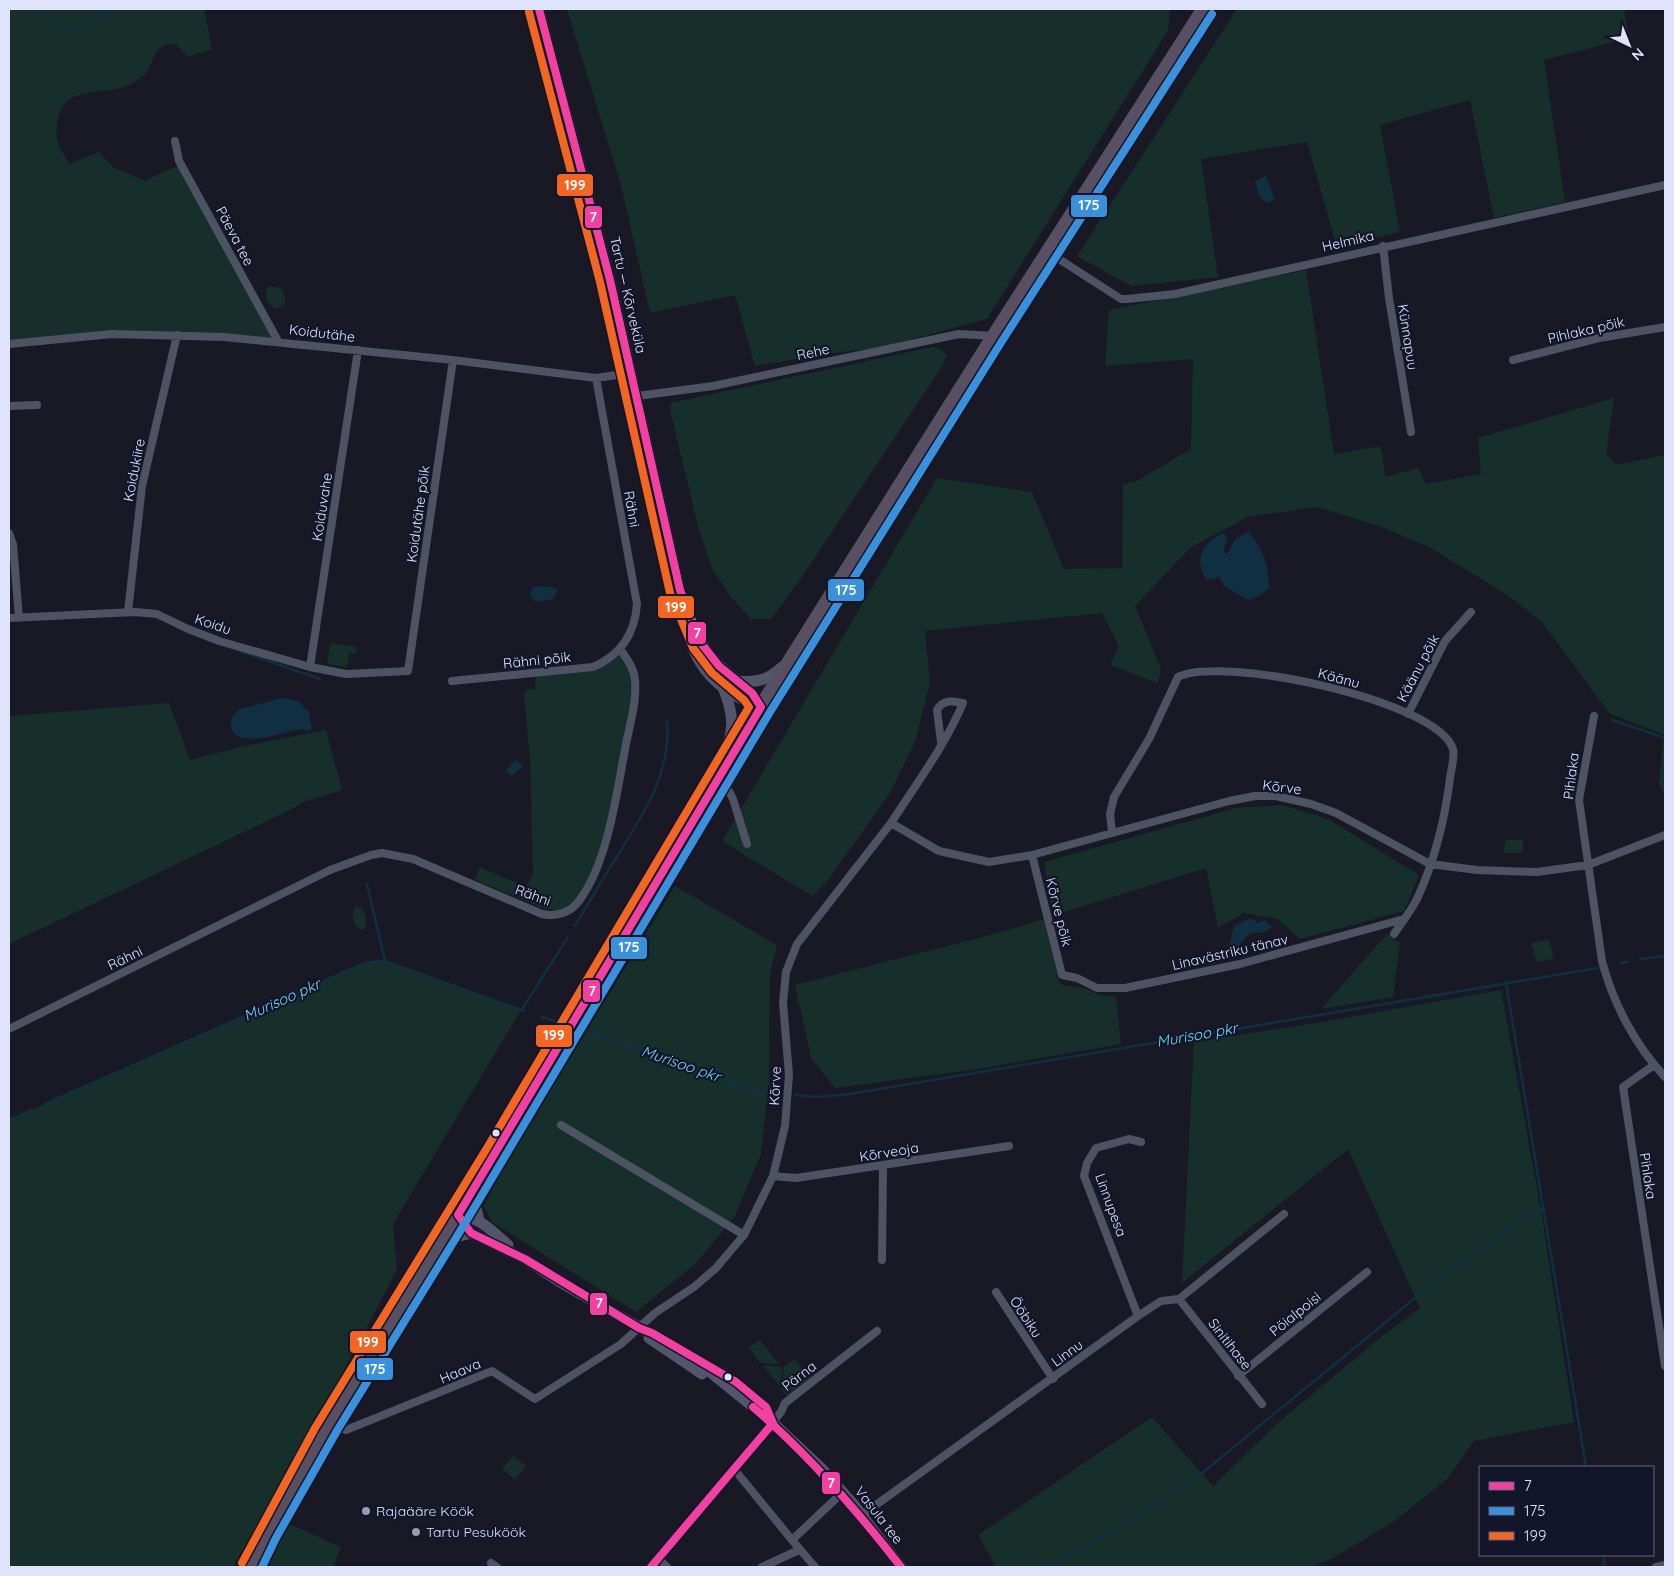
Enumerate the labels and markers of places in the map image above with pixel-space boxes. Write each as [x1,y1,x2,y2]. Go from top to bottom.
unlabelled marker [491,1128,501,1138]
unlabelled marker [723,1372,733,1382]
place label: Rajaääre Köök [376,1502,474,1520]
marker: Rajaääre Köök [360,1505,372,1517]
place label: Tartu Pesuköök [426,1523,526,1541]
marker: Tartu Pesuköök [410,1526,422,1538]

